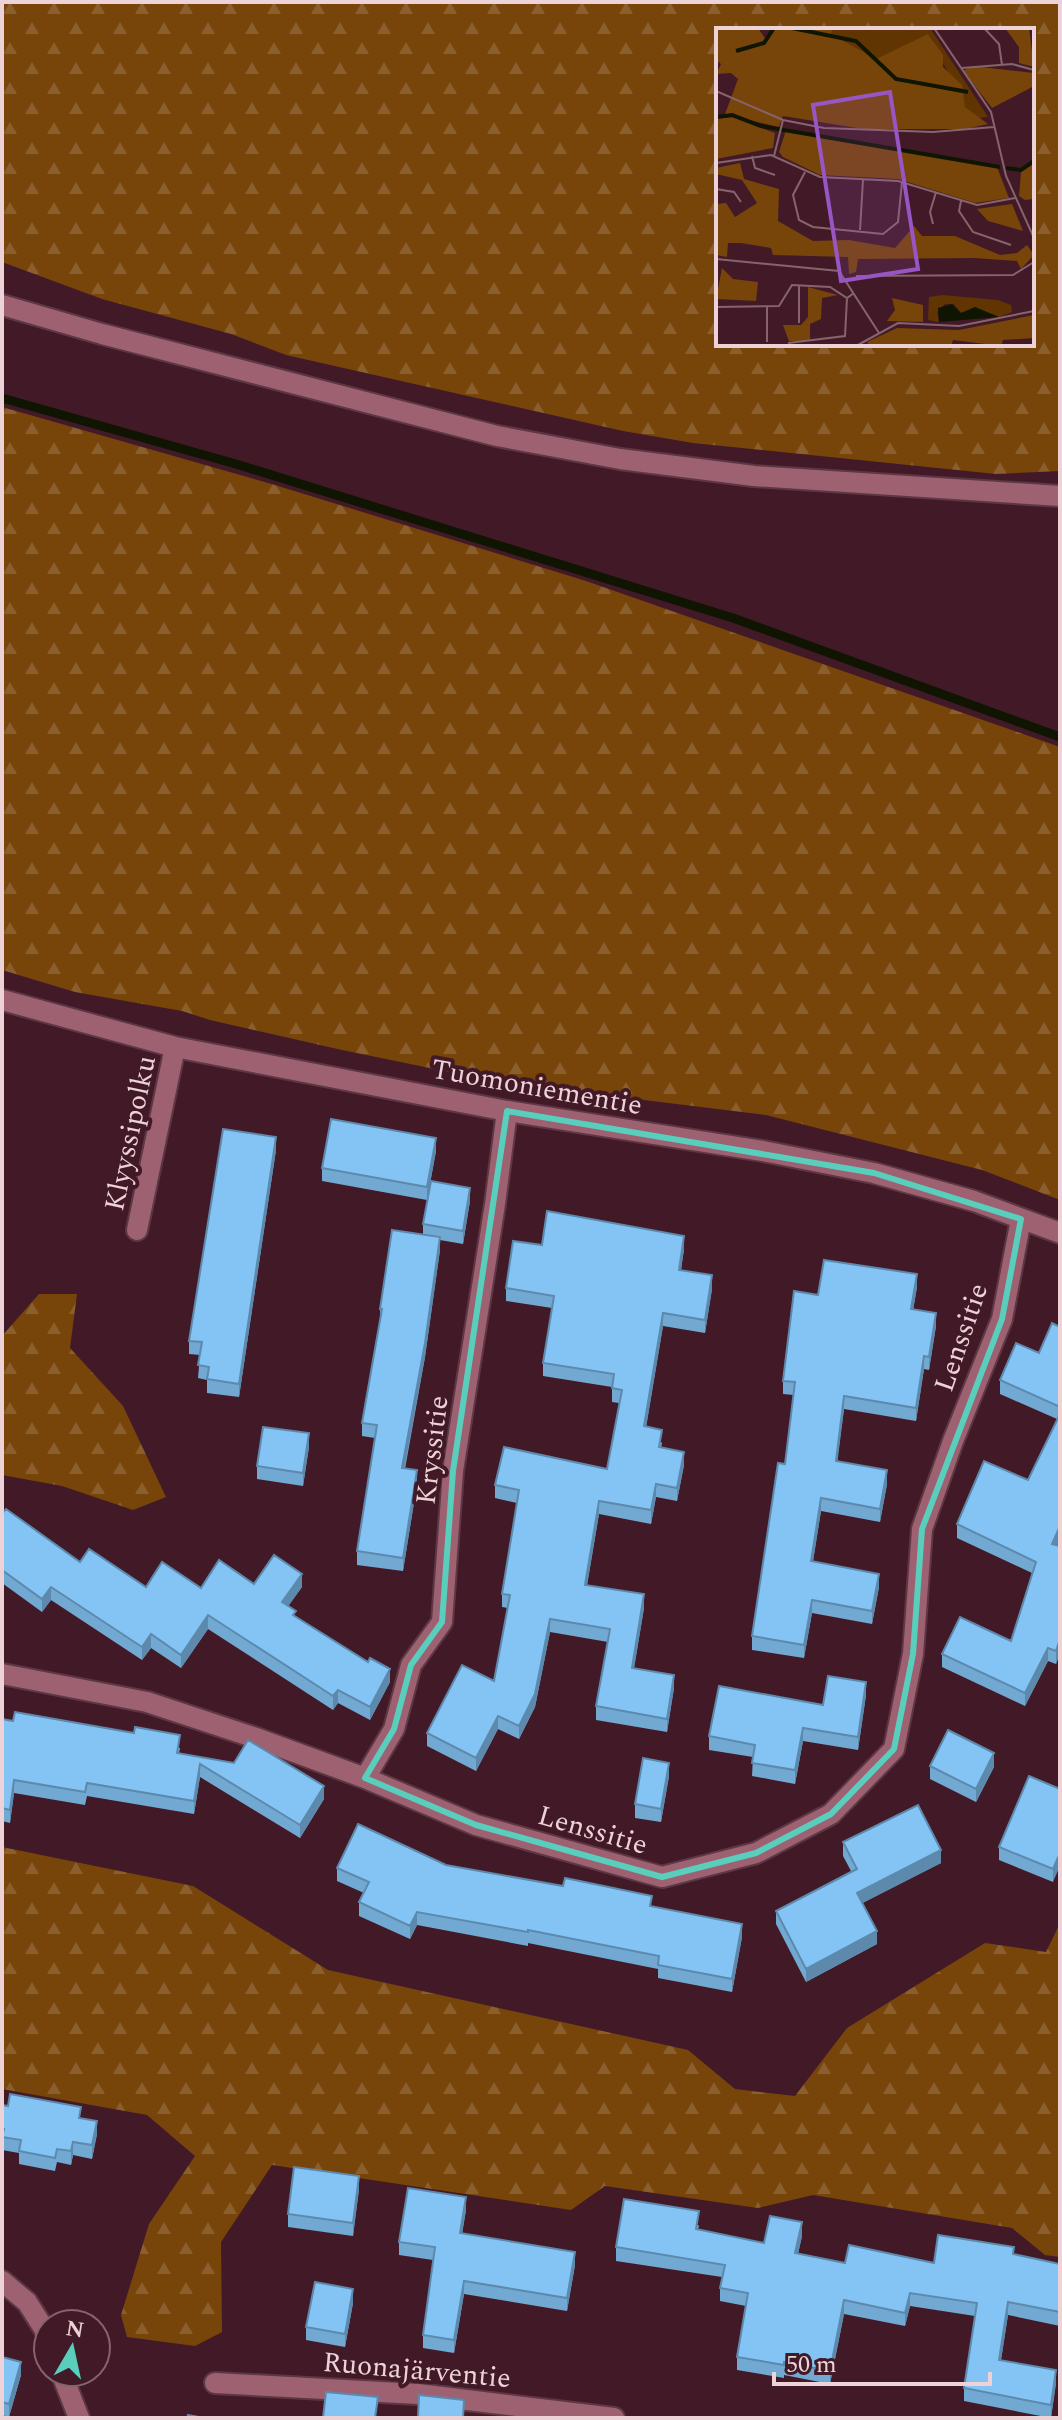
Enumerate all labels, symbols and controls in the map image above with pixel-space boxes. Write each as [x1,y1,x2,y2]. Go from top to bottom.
inset map [716,28,1034,346]
street label: Tuomoniementie [428,1048,645,1127]
street label: Klyyssipolku [93,1052,168,1215]
street label: Lenssitie [923,1277,1000,1398]
street label: Kryssitie [404,1393,461,1507]
street label: Lenssitie [533,1794,653,1867]
north arrow [32,2308,112,2388]
text: N [63,2312,86,2347]
scale bar [774,2336,990,2386]
street label: Ruonajärventie [321,2341,513,2400]
text: 50 m [786,2347,837,2383]

